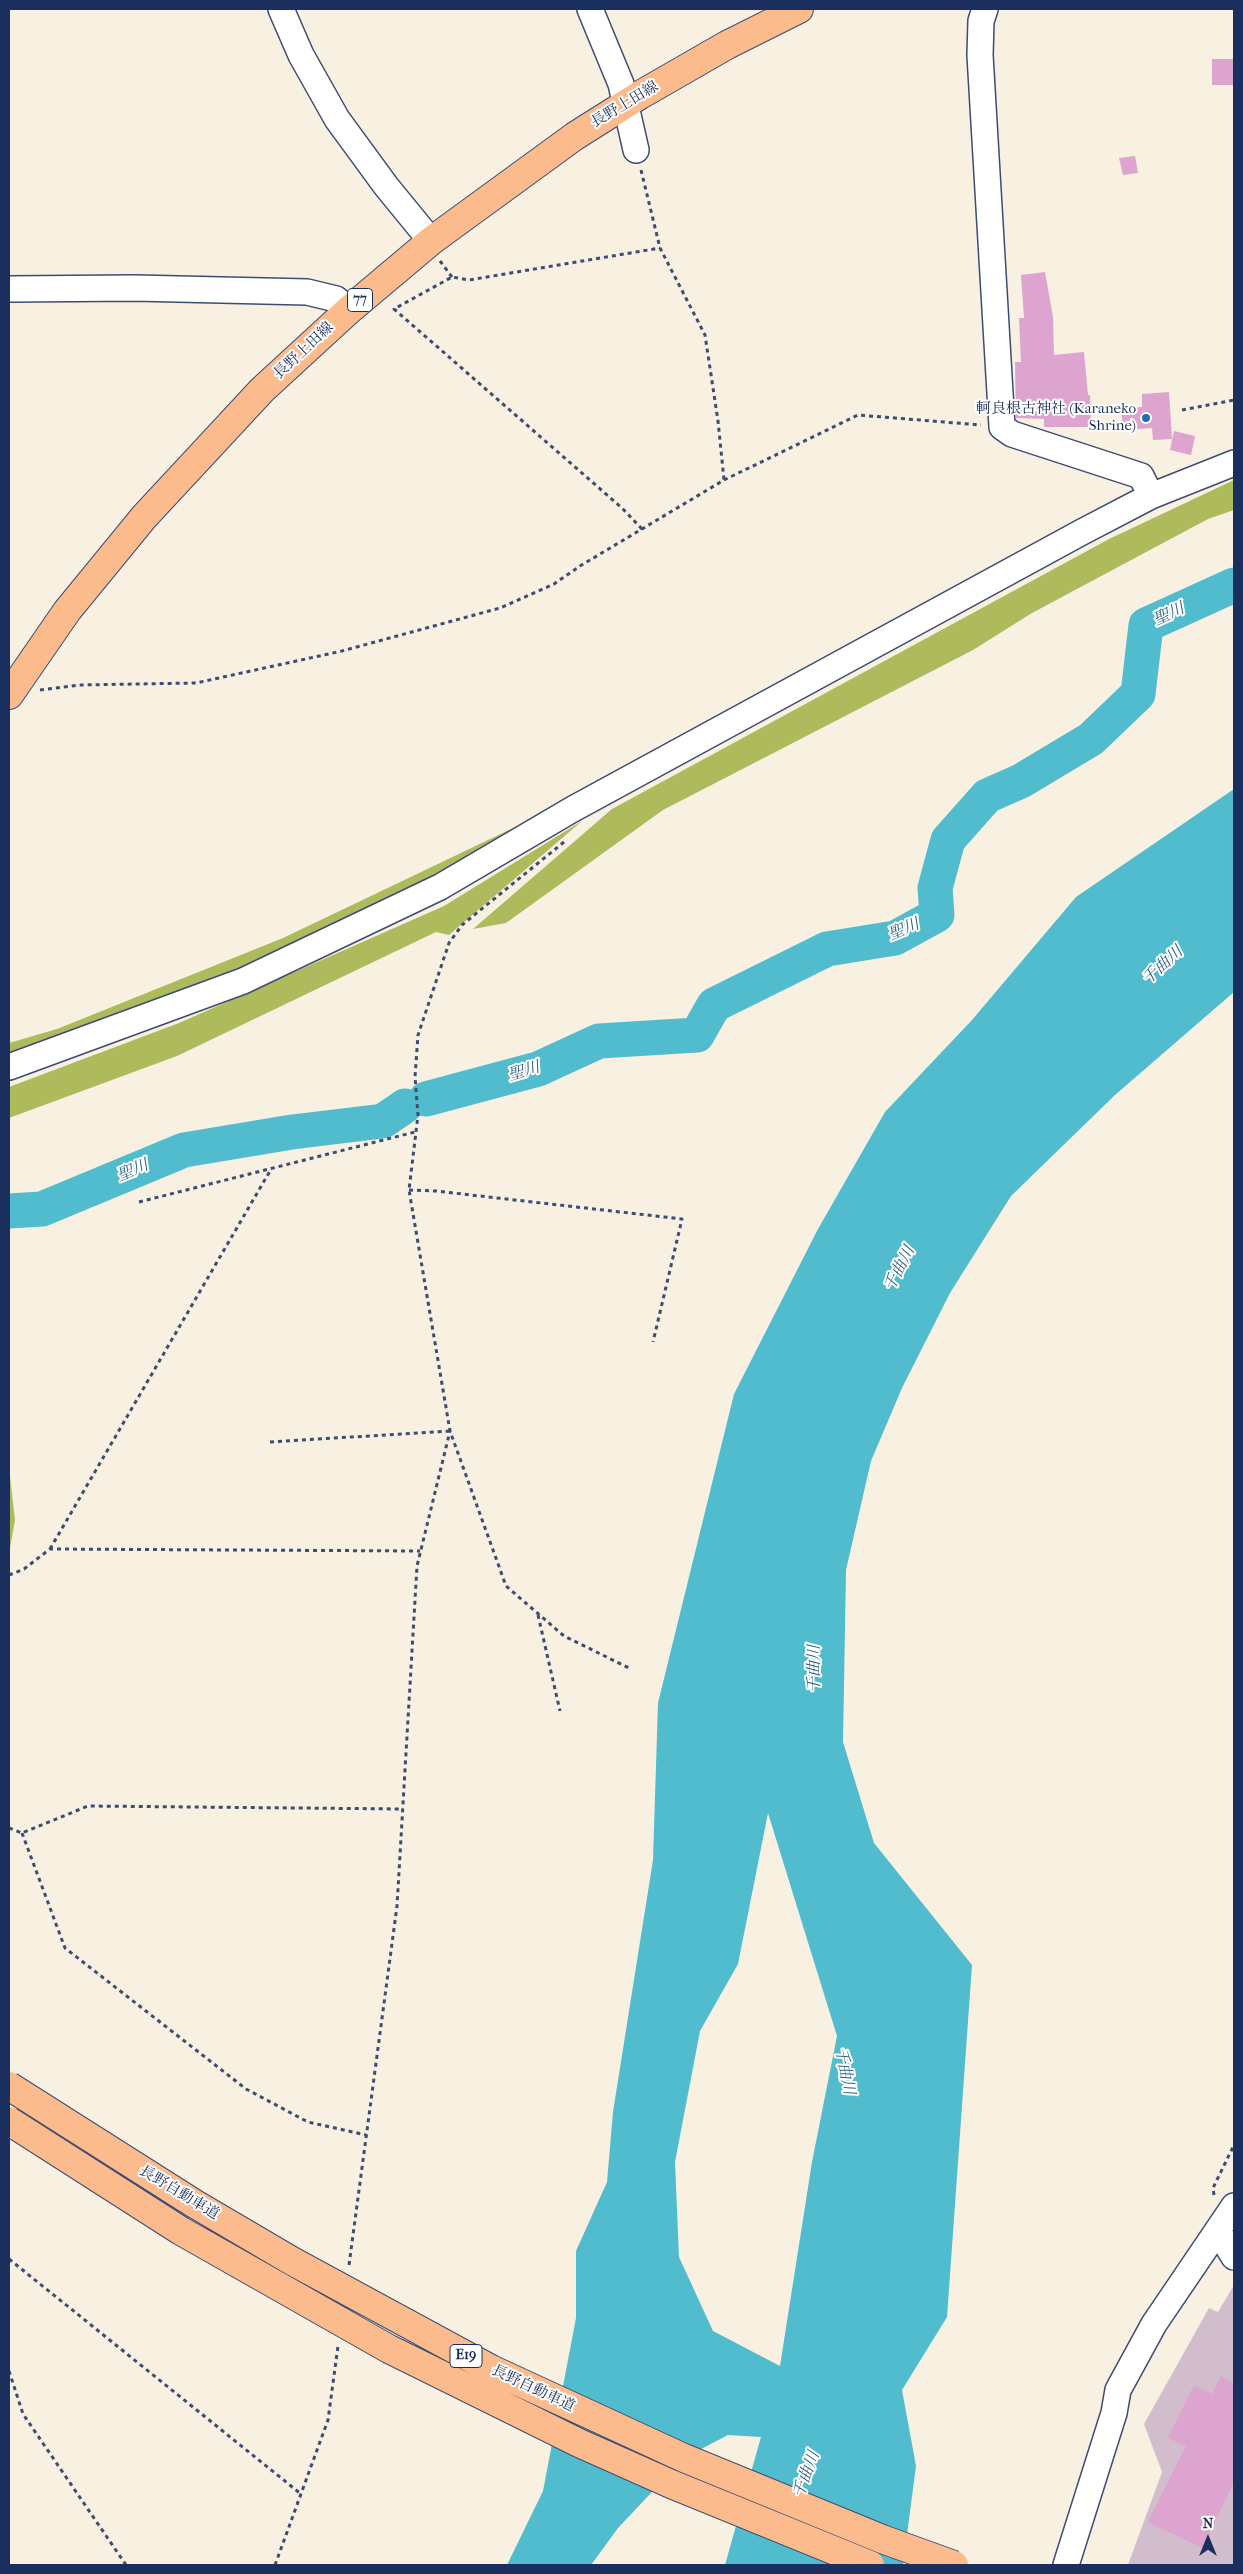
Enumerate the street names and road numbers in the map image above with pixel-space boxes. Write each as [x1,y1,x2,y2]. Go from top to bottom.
street label: 長野上田線 [588,78,662,132]
road number: 77 [348,288,372,312]
street label: 長野上田線 [270,319,338,383]
street label: 長野自動車道 [136,2162,222,2224]
road number: E19 [450,2344,482,2368]
street label: 長野自動車道 [488,2362,578,2416]

